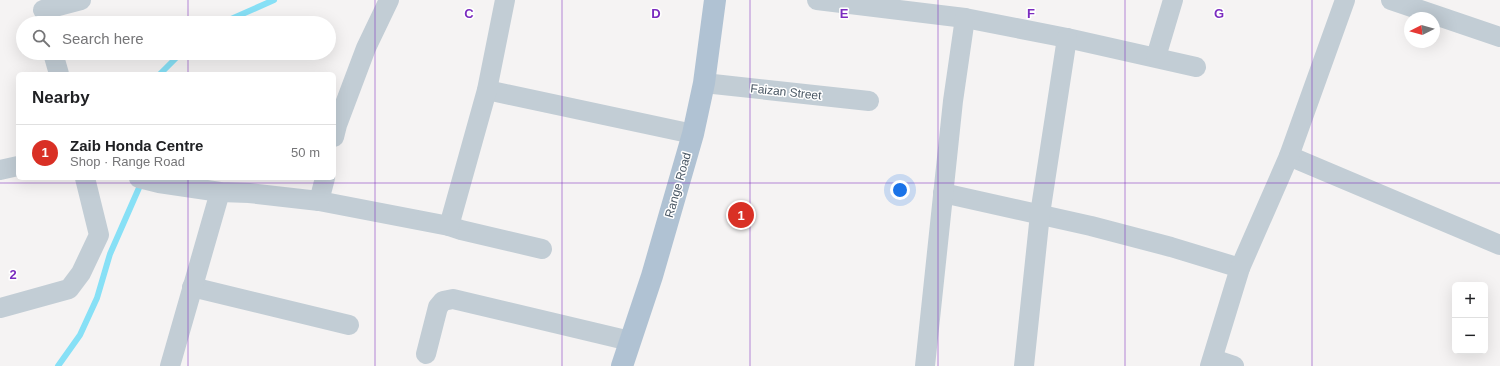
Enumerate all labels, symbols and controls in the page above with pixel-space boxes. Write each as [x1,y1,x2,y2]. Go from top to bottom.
text: C [464,6,474,21]
text: D [651,6,661,21]
text: E [840,6,849,21]
text: F [1027,6,1035,21]
text: G [1214,6,1224,21]
north arrow [1404,12,1440,48]
search box [16,16,336,60]
icon: search [30,27,52,49]
text: Search here [62,30,144,47]
street label: Faizan Street [750,81,823,103]
text: Nearby [32,88,90,107]
text: Zaib Honda Centre [70,137,203,154]
text: 1 [41,145,49,160]
text: 50 m [291,145,320,160]
street label: Range Road [662,151,694,219]
text: Shop · Range Road [70,154,185,169]
your location [890,180,910,200]
pin: 1 [728,200,754,230]
text: 2 [9,267,17,282]
map controls [1452,282,1488,354]
button: + [1452,282,1488,318]
button: − [1452,318,1488,354]

